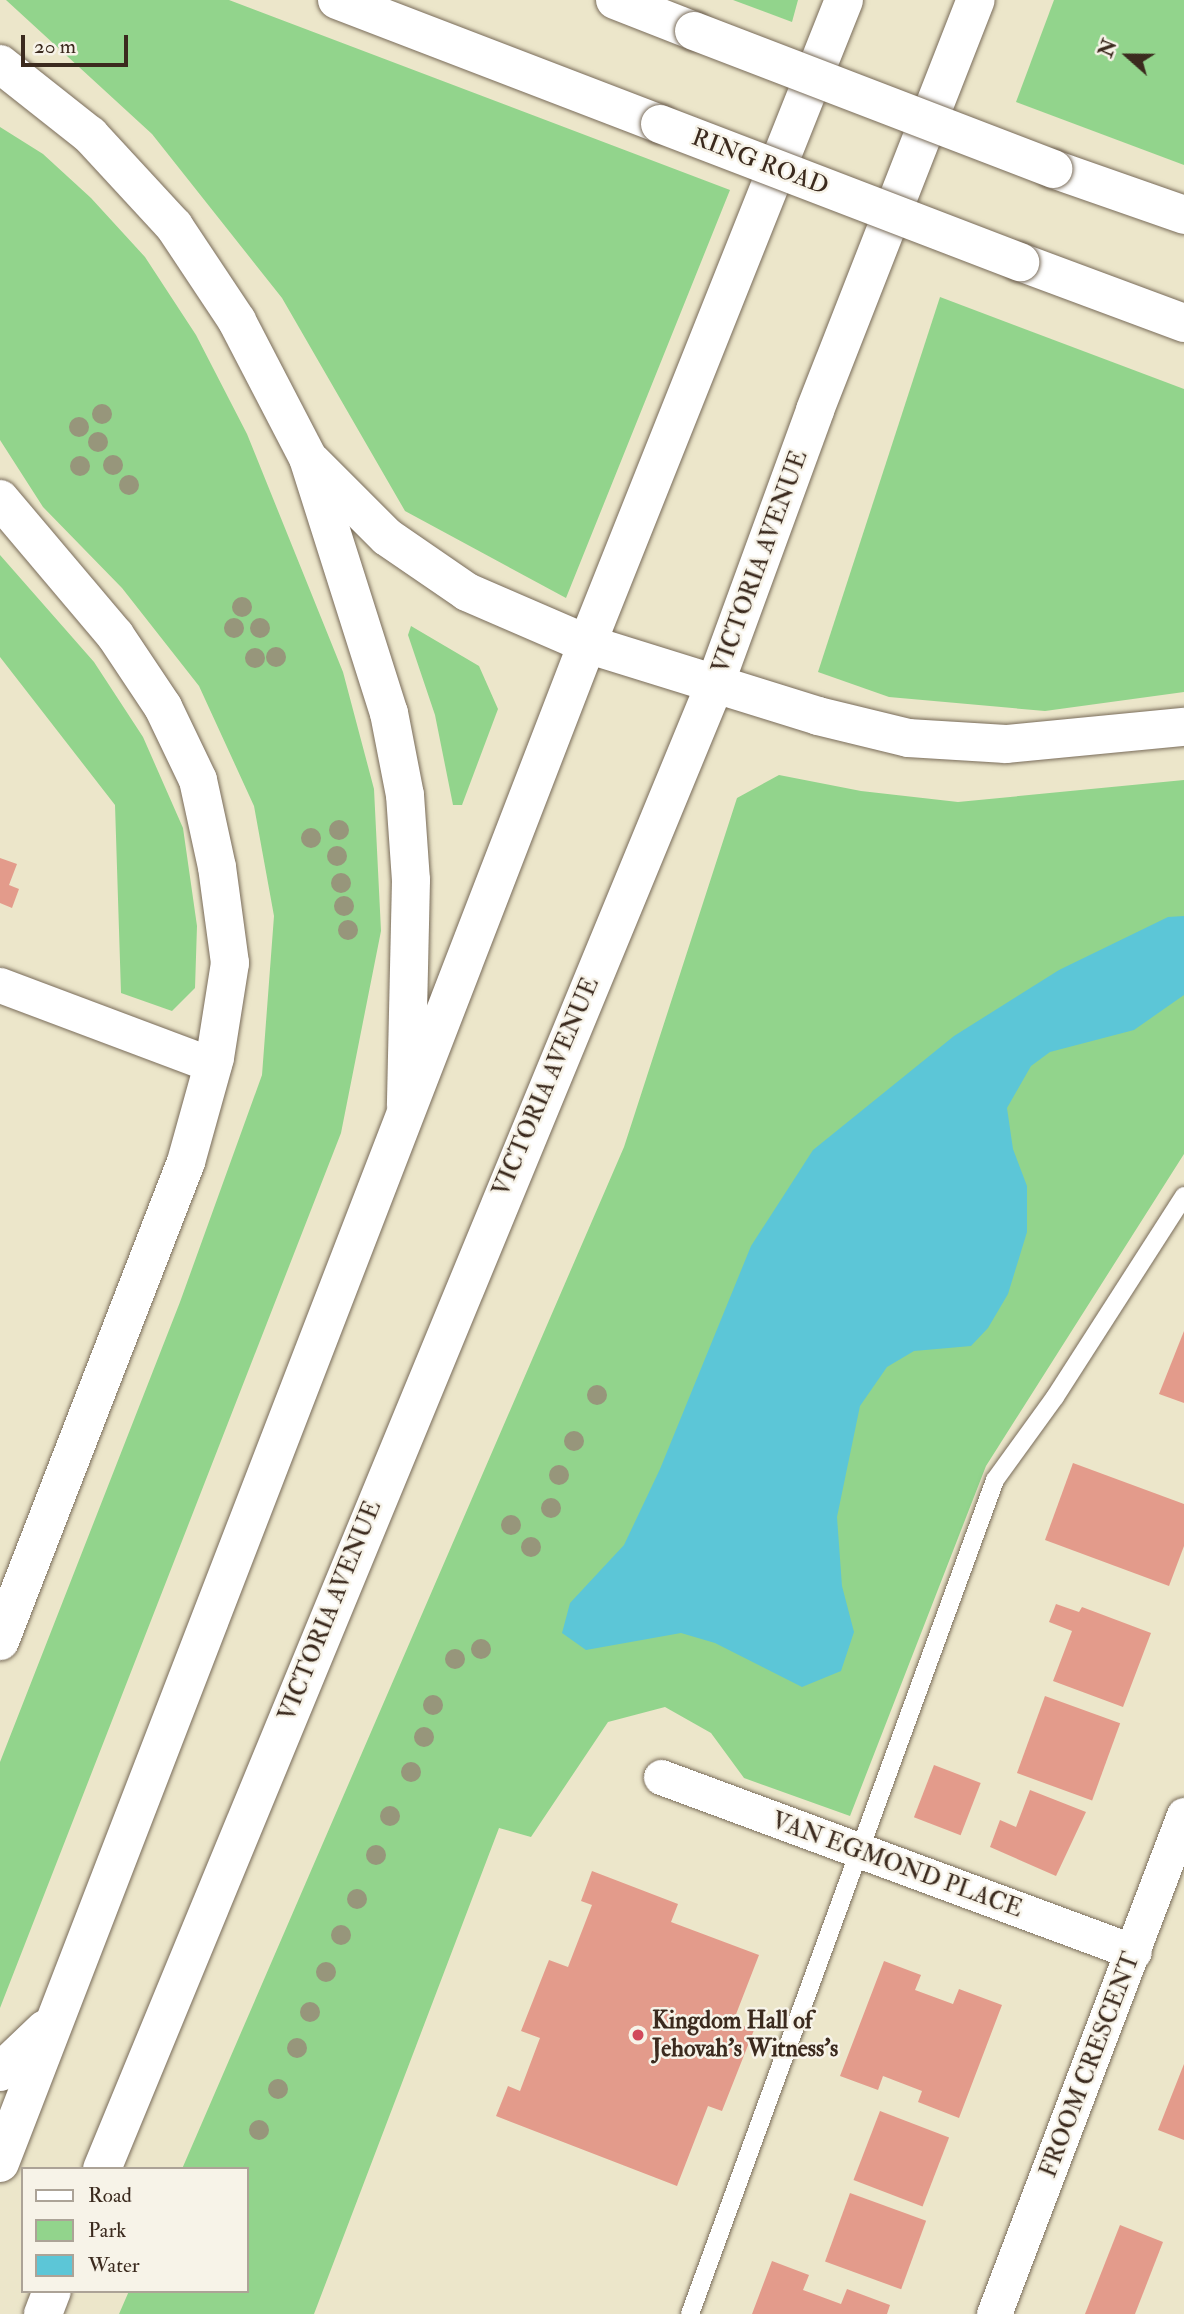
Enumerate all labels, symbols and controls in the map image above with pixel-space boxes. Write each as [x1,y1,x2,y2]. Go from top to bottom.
scale bar [24,21,131,65]
north arrow [1093,21,1163,91]
text: 20 m [34,33,76,60]
text: N [1094,36,1123,61]
street label: RING ROAD [688,123,832,201]
street label: VICTORIA AVENUE [706,447,814,677]
street label: VICTORIA AVENUE [487,973,605,1201]
street label: VICTORIA AVENUE [273,1497,387,1725]
street label: VAN EGMOND PLACE [768,1806,1026,1924]
street label: FROOM CRESCENT [1034,1948,1146,2182]
place label: Kingdom Hall of Jehovah’s Witness’s [652,2007,838,2063]
marker: Kingdom Hall of Jehovah’s Witness’s [630,2027,646,2043]
legend [21,2167,248,2293]
text: Road [88,2182,132,2209]
text: Park [88,2217,126,2244]
text: Water [88,2252,140,2279]

